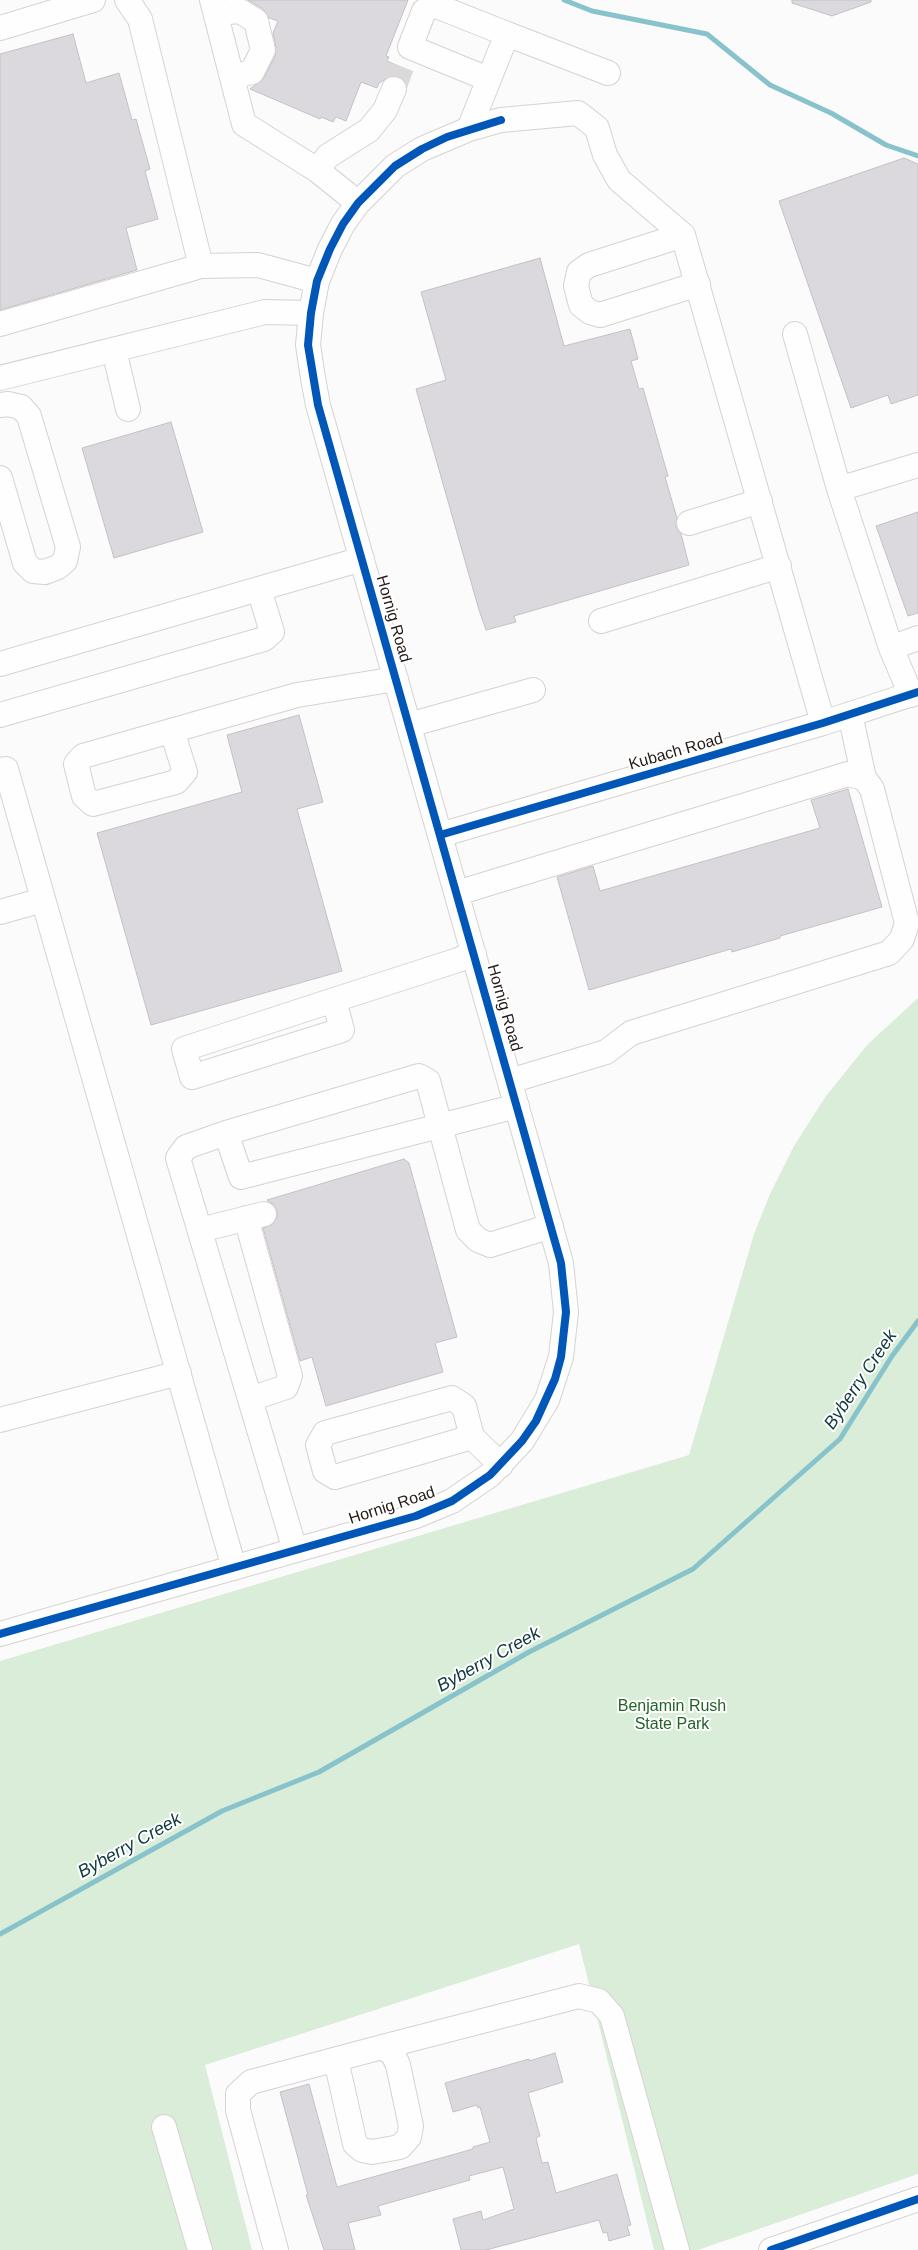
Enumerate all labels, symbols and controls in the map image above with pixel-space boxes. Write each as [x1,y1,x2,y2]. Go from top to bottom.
street label: Hornig Road [371,573,415,665]
street label: Kubach Road [627,729,725,775]
street label: Hornig Road [482,962,526,1054]
water label: Byberry Creek [820,1326,902,1434]
street label: Hornig Road [346,1483,438,1529]
water label: Byberry Creek [433,1623,545,1697]
park label: Benjamin Rush State Park [618,1697,726,1735]
water label: Byberry Creek [74,1809,186,1883]

